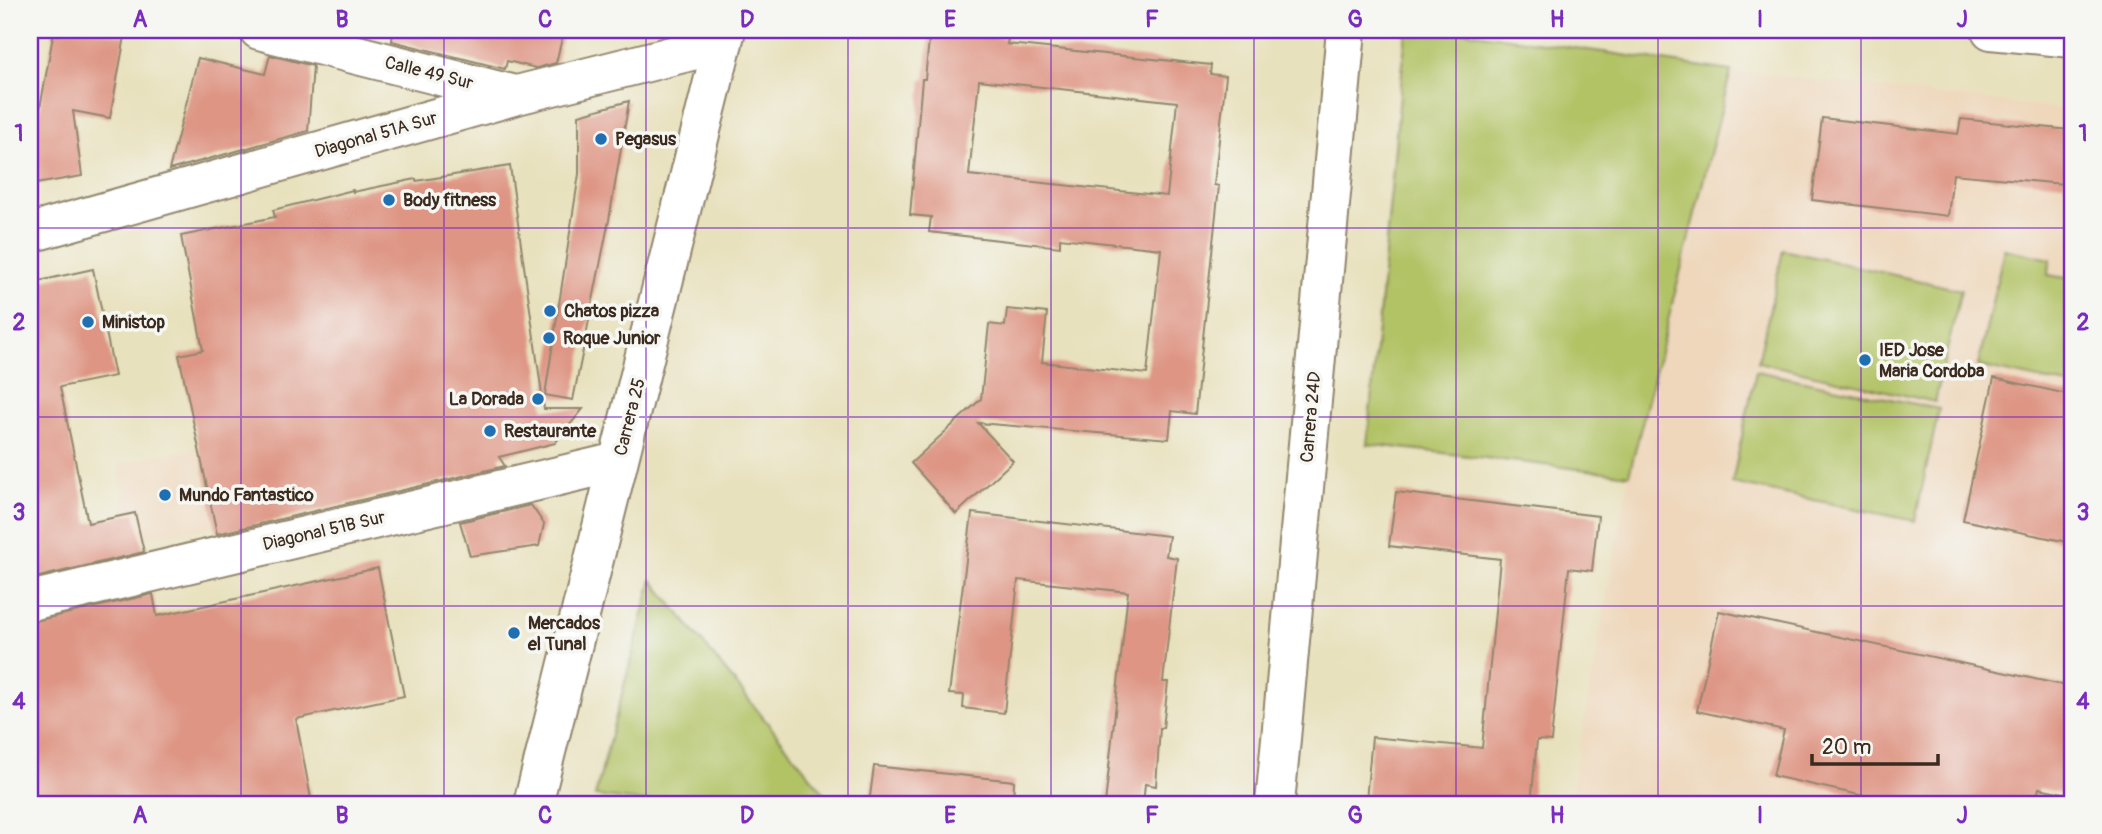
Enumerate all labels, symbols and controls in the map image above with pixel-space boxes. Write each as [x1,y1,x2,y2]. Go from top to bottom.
text: A [133,5,148,34]
text: B [335,5,349,34]
text: C [538,5,552,34]
text: D [740,5,754,34]
text: E [944,5,956,34]
text: F [1145,5,1159,34]
text: G [1347,5,1363,34]
text: H [1550,5,1564,34]
text: I [1757,5,1763,34]
text: J [1956,5,1968,34]
street label: Calle 49 Sur [382,51,476,95]
street label: Diagonal 51A Sur [312,106,441,163]
text: 1 [15,119,24,148]
text: 1 [2079,119,2088,148]
place label: Pegasus [615,128,677,151]
marker: Pegasus [593,131,609,147]
place label: Body fitness [403,189,497,212]
marker: Body fitness [381,192,397,208]
place label: Chatos pizza [564,300,660,323]
marker: Chatos pizza [542,303,558,319]
text: 2 [13,308,26,337]
text: 2 [2077,308,2090,337]
place label: Ministop [102,311,166,334]
marker: Ministop [80,314,96,330]
place label: Roque Junior [563,327,661,350]
marker: Roque Junior [541,330,557,346]
place label: IED Jose Maria Cordoba [1879,339,1985,383]
marker: IED Jose Maria Cordoba [1857,352,1873,368]
street label: Carrera 24D [1296,370,1326,464]
street label: Carrera 25 [609,376,651,458]
place label: La Dorada [449,388,525,411]
marker: La Dorada [530,391,546,407]
place label: Restaurante [504,420,597,443]
marker: Restaurante [482,423,498,439]
place label: Mundo Fantastico [179,484,314,507]
marker: Mundo Fantastico [157,487,173,503]
text: 3 [13,498,25,527]
text: 3 [2077,498,2089,527]
street label: Diagonal 51B Sur [261,506,388,556]
place label: Mercados el Tunal [527,612,601,656]
marker: Mercados el Tunal [506,625,522,641]
text: 4 [12,687,26,716]
text: 4 [2076,687,2090,716]
scale bar [1812,722,1938,766]
text: 20 m [1822,734,1871,761]
text: A [133,801,148,830]
text: B [335,801,349,830]
text: C [538,801,552,830]
text: D [740,801,754,830]
text: E [944,801,956,830]
text: F [1145,801,1159,830]
text: G [1347,801,1363,830]
text: H [1550,801,1564,830]
text: I [1757,801,1763,830]
text: J [1956,801,1968,830]

